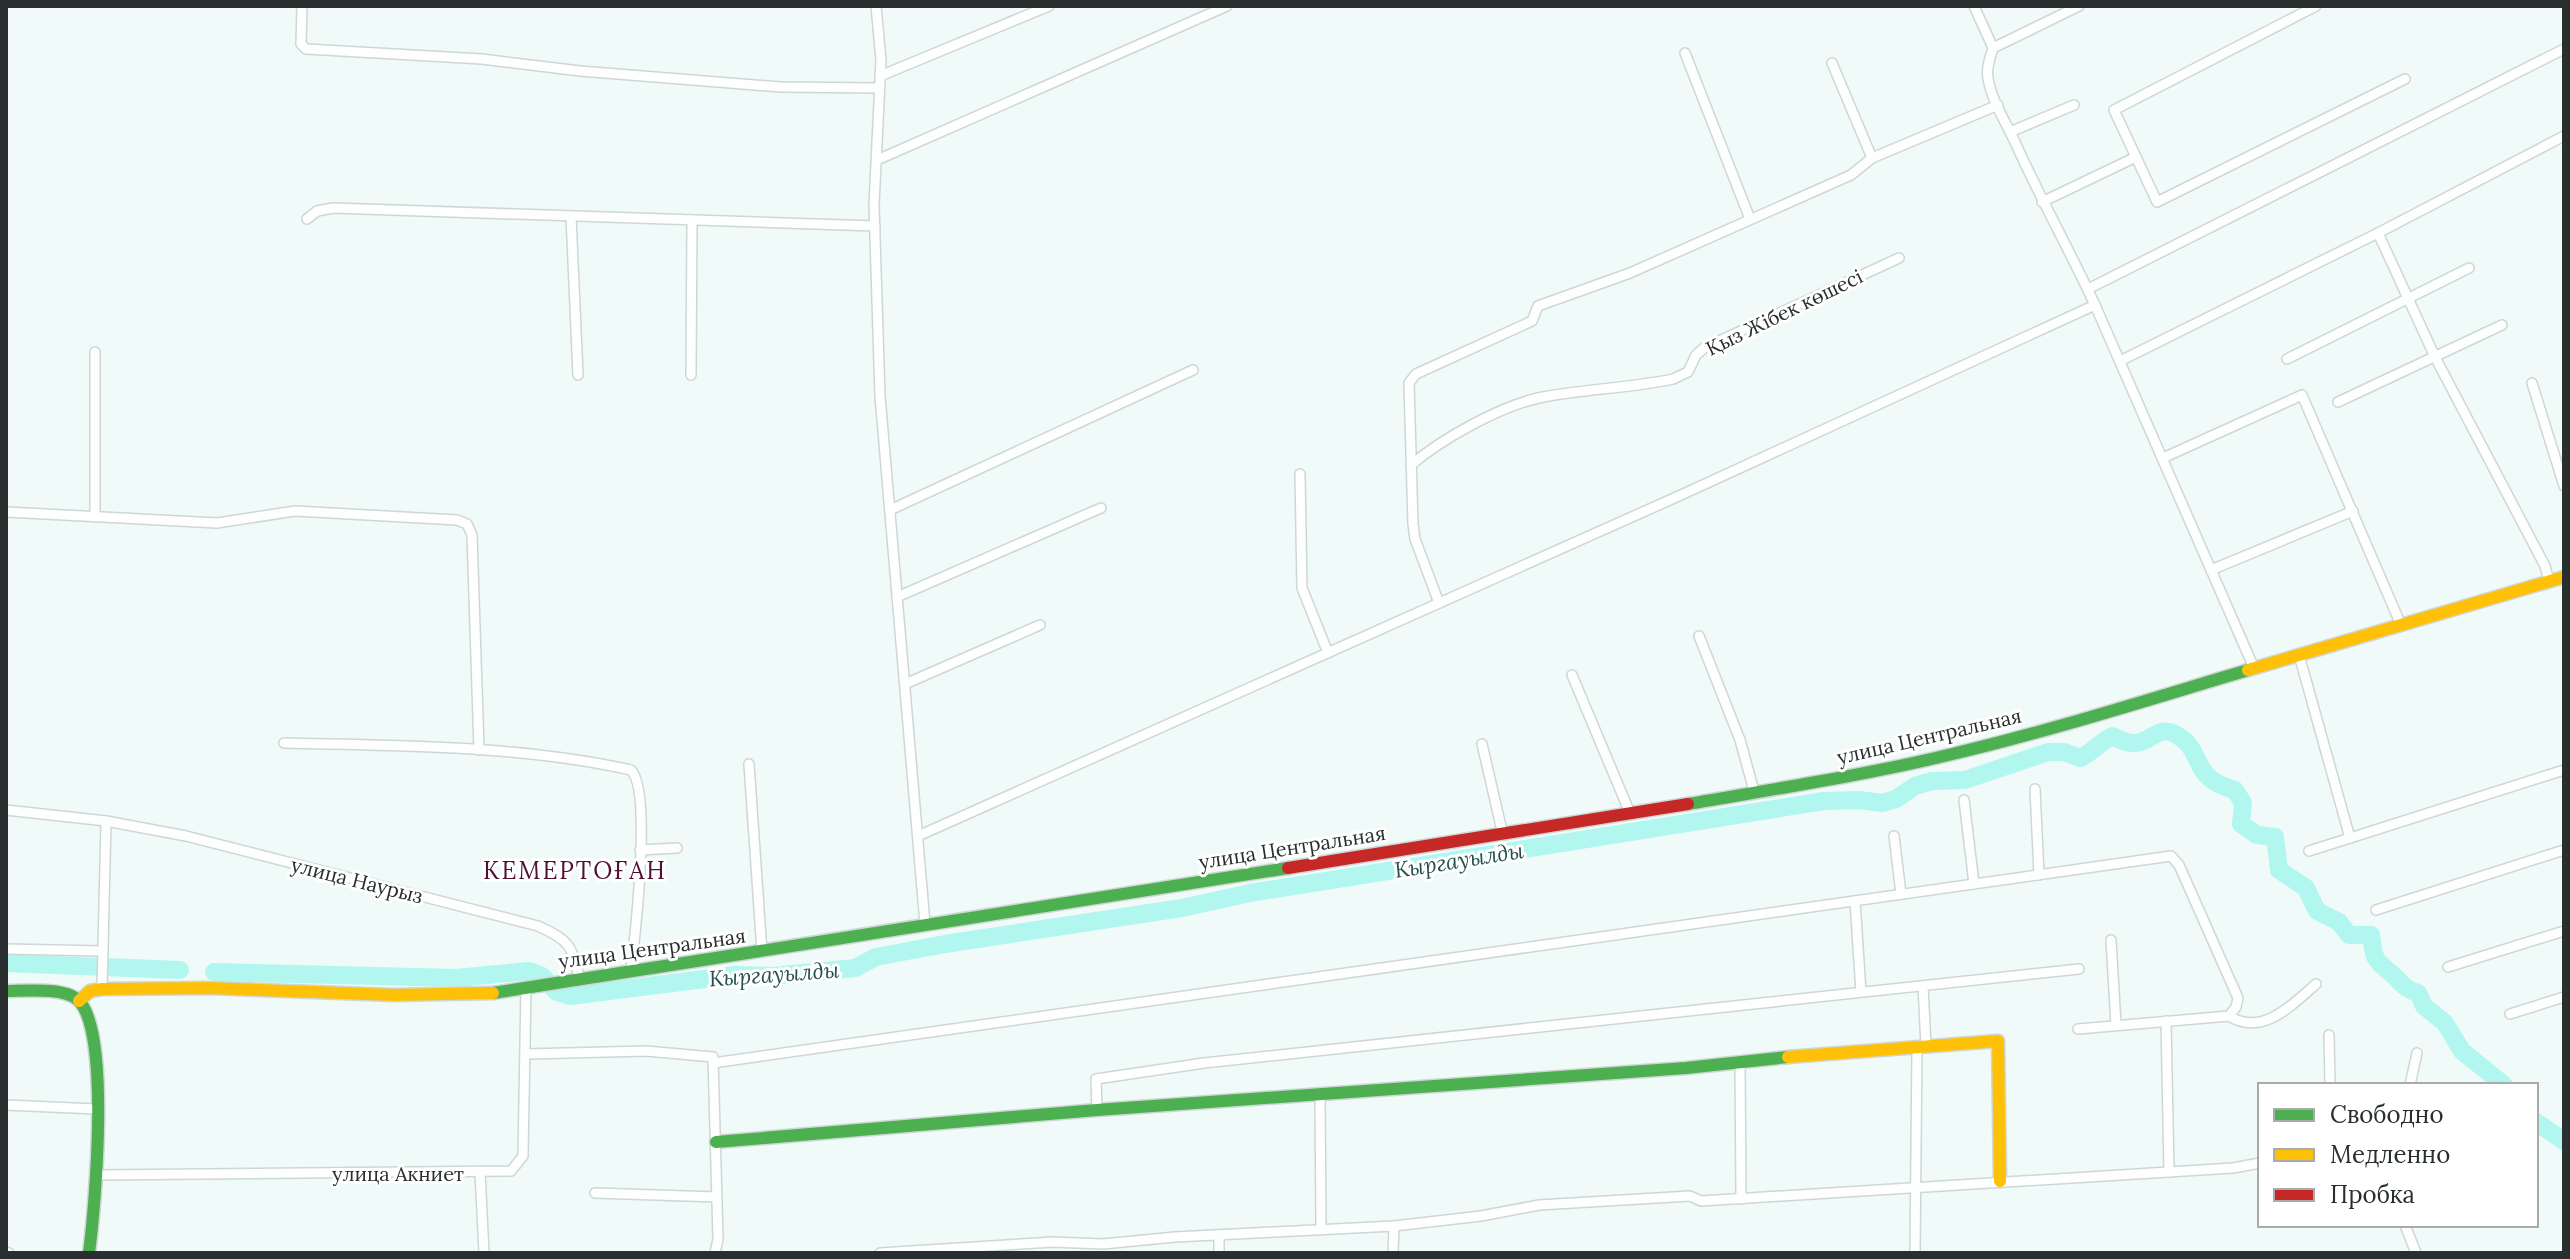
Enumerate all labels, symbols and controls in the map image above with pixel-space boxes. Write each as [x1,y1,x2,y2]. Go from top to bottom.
street label: Қыз Жібек көшесі [1701,263,1867,361]
street label: улица Центральная [1834,703,2024,769]
street label: улица Центральная [1197,820,1387,874]
water label: Кыргауылды [1392,836,1526,884]
street label: улица Наурыз [289,852,425,908]
district label: КЕМЕРТОҒАН [483,855,667,886]
street label: улица Центральная [557,922,747,974]
water label: Кыргауылды [708,955,840,993]
legend [2258,1083,2538,1227]
text: Свободно [2330,1099,2444,1130]
text: Медленно [2330,1139,2450,1170]
street label: улица Акниет [332,1161,464,1186]
text: Пробка [2330,1179,2415,1210]

